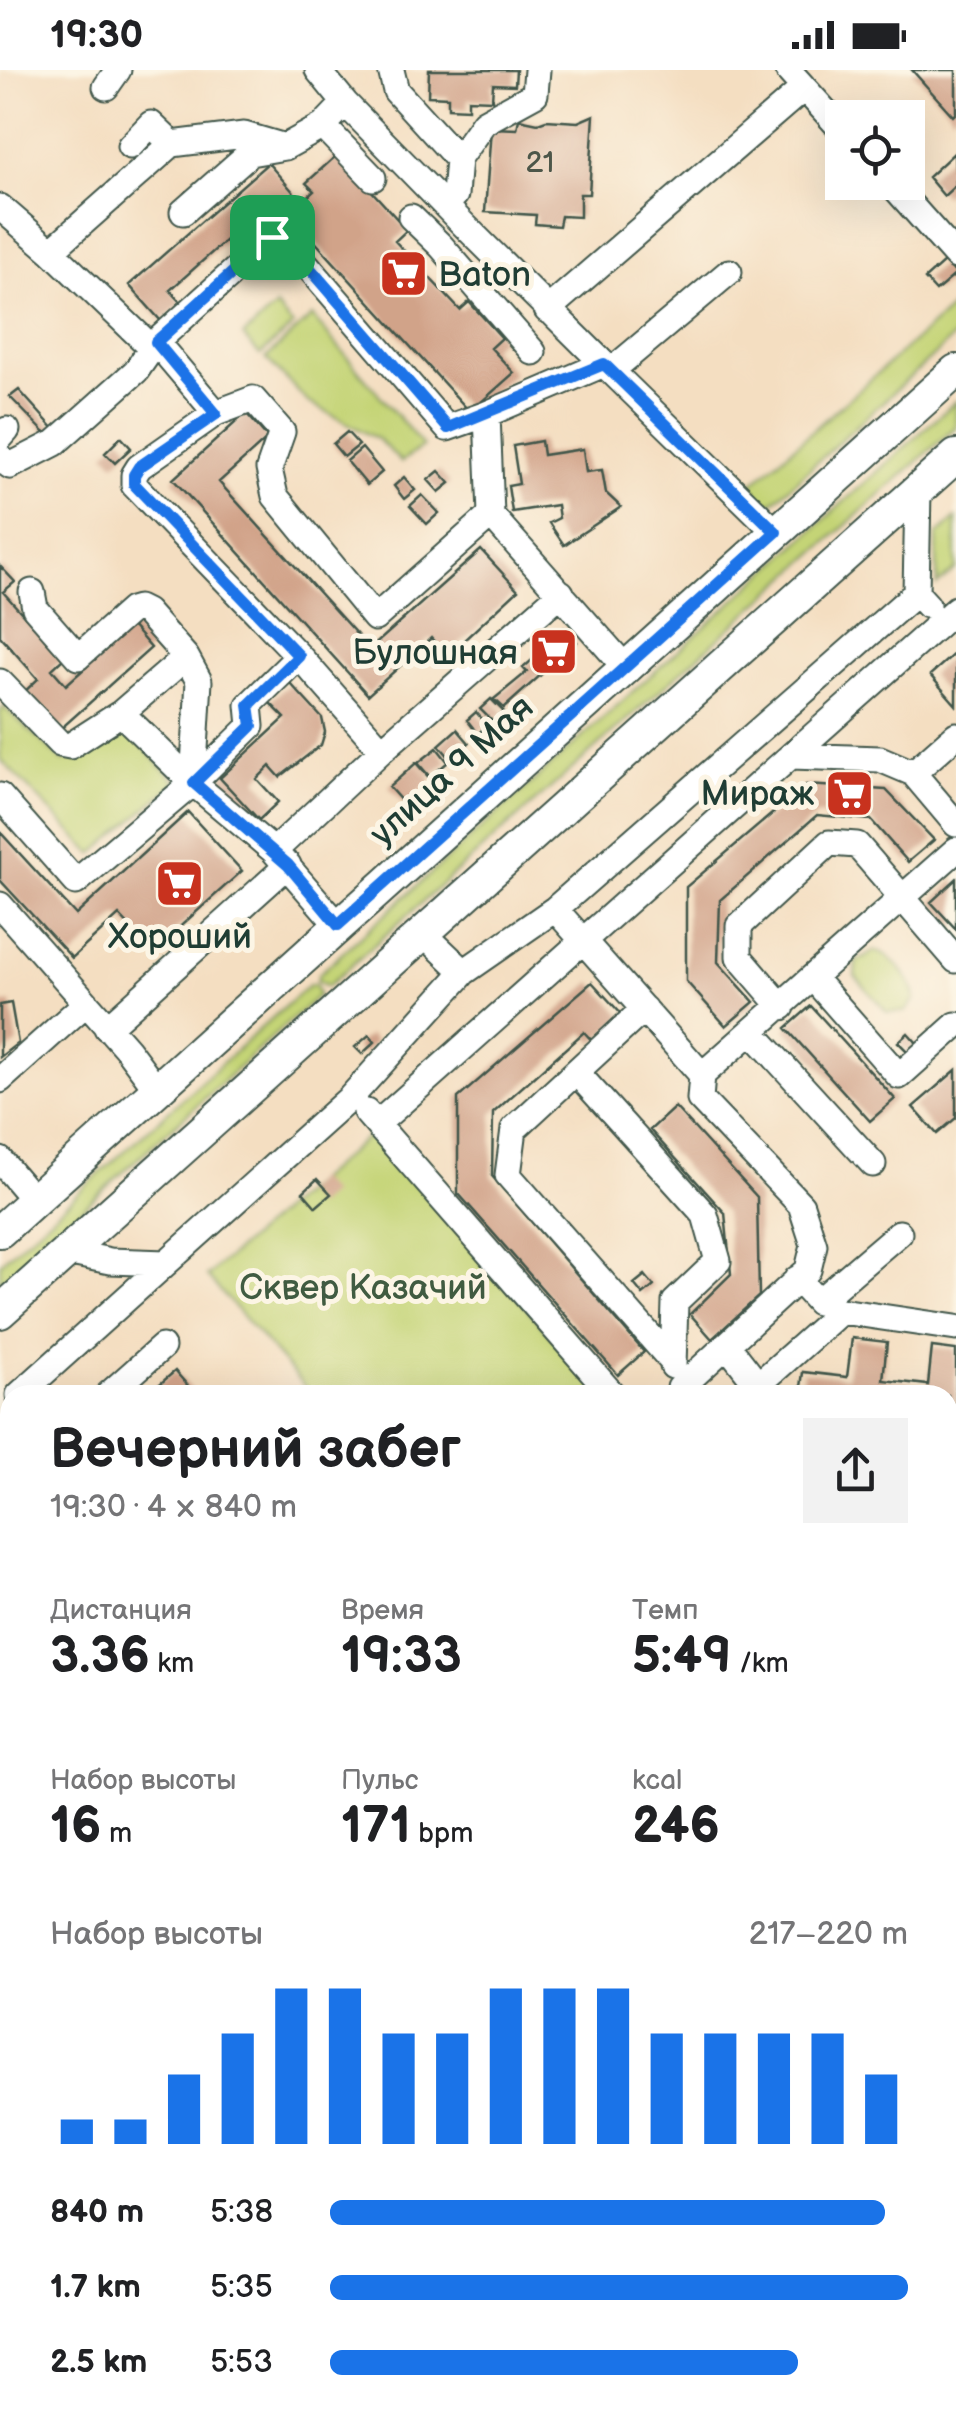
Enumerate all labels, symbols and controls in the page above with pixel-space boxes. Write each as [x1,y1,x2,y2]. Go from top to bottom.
text: 19:30 [50,13,143,58]
map controls [825,100,925,200]
button: locate [825,100,925,200]
house number: 21 [526,145,554,181]
pin [230,195,315,280]
icon: arrive [245,210,300,265]
supermarket icon: Baton [377,248,429,300]
place label: Baton [438,254,531,297]
supermarket icon: Булошная [527,626,579,678]
place label: Булошная [353,632,518,675]
street label: улица 9 Мая [361,686,543,856]
supermarket icon: Мираж [823,767,875,819]
place label: Мираж [700,773,815,816]
supermarket icon: Хороший [154,858,206,910]
place label: Хороший [108,916,252,959]
park label: Сквер Казачий [239,1267,487,1310]
text: Вечерний забег [50,1417,461,1484]
button: share [803,1418,908,1523]
text: 19:30 · 4 × 840 m [50,1488,297,1527]
text: Дистанция [50,1594,192,1627]
text: Время [341,1594,424,1627]
text: Темп [632,1594,699,1627]
text: 3.36 [50,1627,150,1687]
text: 19:33 [341,1627,462,1687]
text: 5:49 [632,1627,732,1687]
text: km [150,1647,194,1680]
text: /km [732,1647,789,1680]
text: Набор высоты [50,1764,236,1797]
text: Пульс [341,1764,418,1797]
text: kcal [632,1764,682,1797]
text: 16 [50,1797,101,1857]
text: 171 [341,1797,411,1857]
text: 246 [632,1797,720,1857]
text: m [101,1817,132,1850]
text: bpm [411,1817,473,1850]
text: Набор высоты [50,1915,263,1954]
text: 217–220 m [749,1915,908,1954]
text: 840 m [50,2193,144,2232]
text: 5:38 [210,2193,273,2232]
text: 1.7 km [50,2268,141,2307]
text: 5:35 [210,2268,273,2307]
text: 2.5 km [50,2343,147,2382]
text: 5:53 [210,2343,273,2382]

